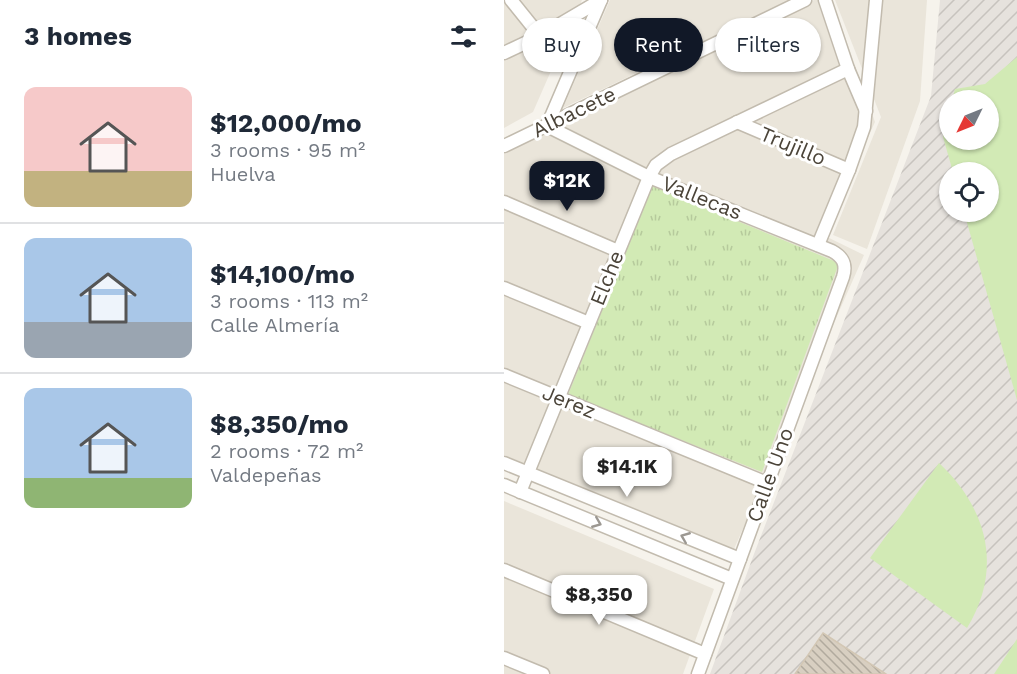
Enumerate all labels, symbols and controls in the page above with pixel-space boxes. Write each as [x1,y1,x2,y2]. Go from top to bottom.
chip: Buy [522,18,602,72]
chip: Rent [614,18,703,72]
chip: Filters [715,18,821,72]
icon: filters [447,20,480,53]
text: 3 homes [24,21,132,51]
street label: Albacete [528,81,620,142]
north arrow [939,90,999,150]
map controls [939,90,999,222]
text: $12,000/mo [210,108,362,138]
icon: home [72,111,144,183]
street label: Trujillo [756,120,830,171]
text: 3 rooms · 95 m² [210,138,365,162]
pin: $12K [531,161,603,212]
text: Huelva [210,162,276,186]
button: locate [939,162,999,222]
text: $12K [543,168,591,192]
street label: Vallecas [659,170,746,225]
street label: Elche [584,247,629,309]
text: $14,100/mo [210,259,355,289]
icon: home [72,262,144,334]
text: 3 rooms · 113 m² [210,289,368,313]
text: Calle Almería [210,313,340,337]
street label: Jerez [539,380,600,424]
text: $8,350/mo [210,409,349,439]
icon: home [72,412,144,484]
street label: Calle Uno [741,424,798,526]
text: 2 rooms · 72 m² [210,439,363,463]
pin: $14.1K [578,447,676,498]
text: $14.1K [597,454,657,478]
text: Valdepeñas [210,463,322,487]
one-way arrow [591,516,602,528]
one-way arrow [681,532,692,544]
pin: $8,350 [550,575,648,626]
text: $8,350 [565,582,633,606]

